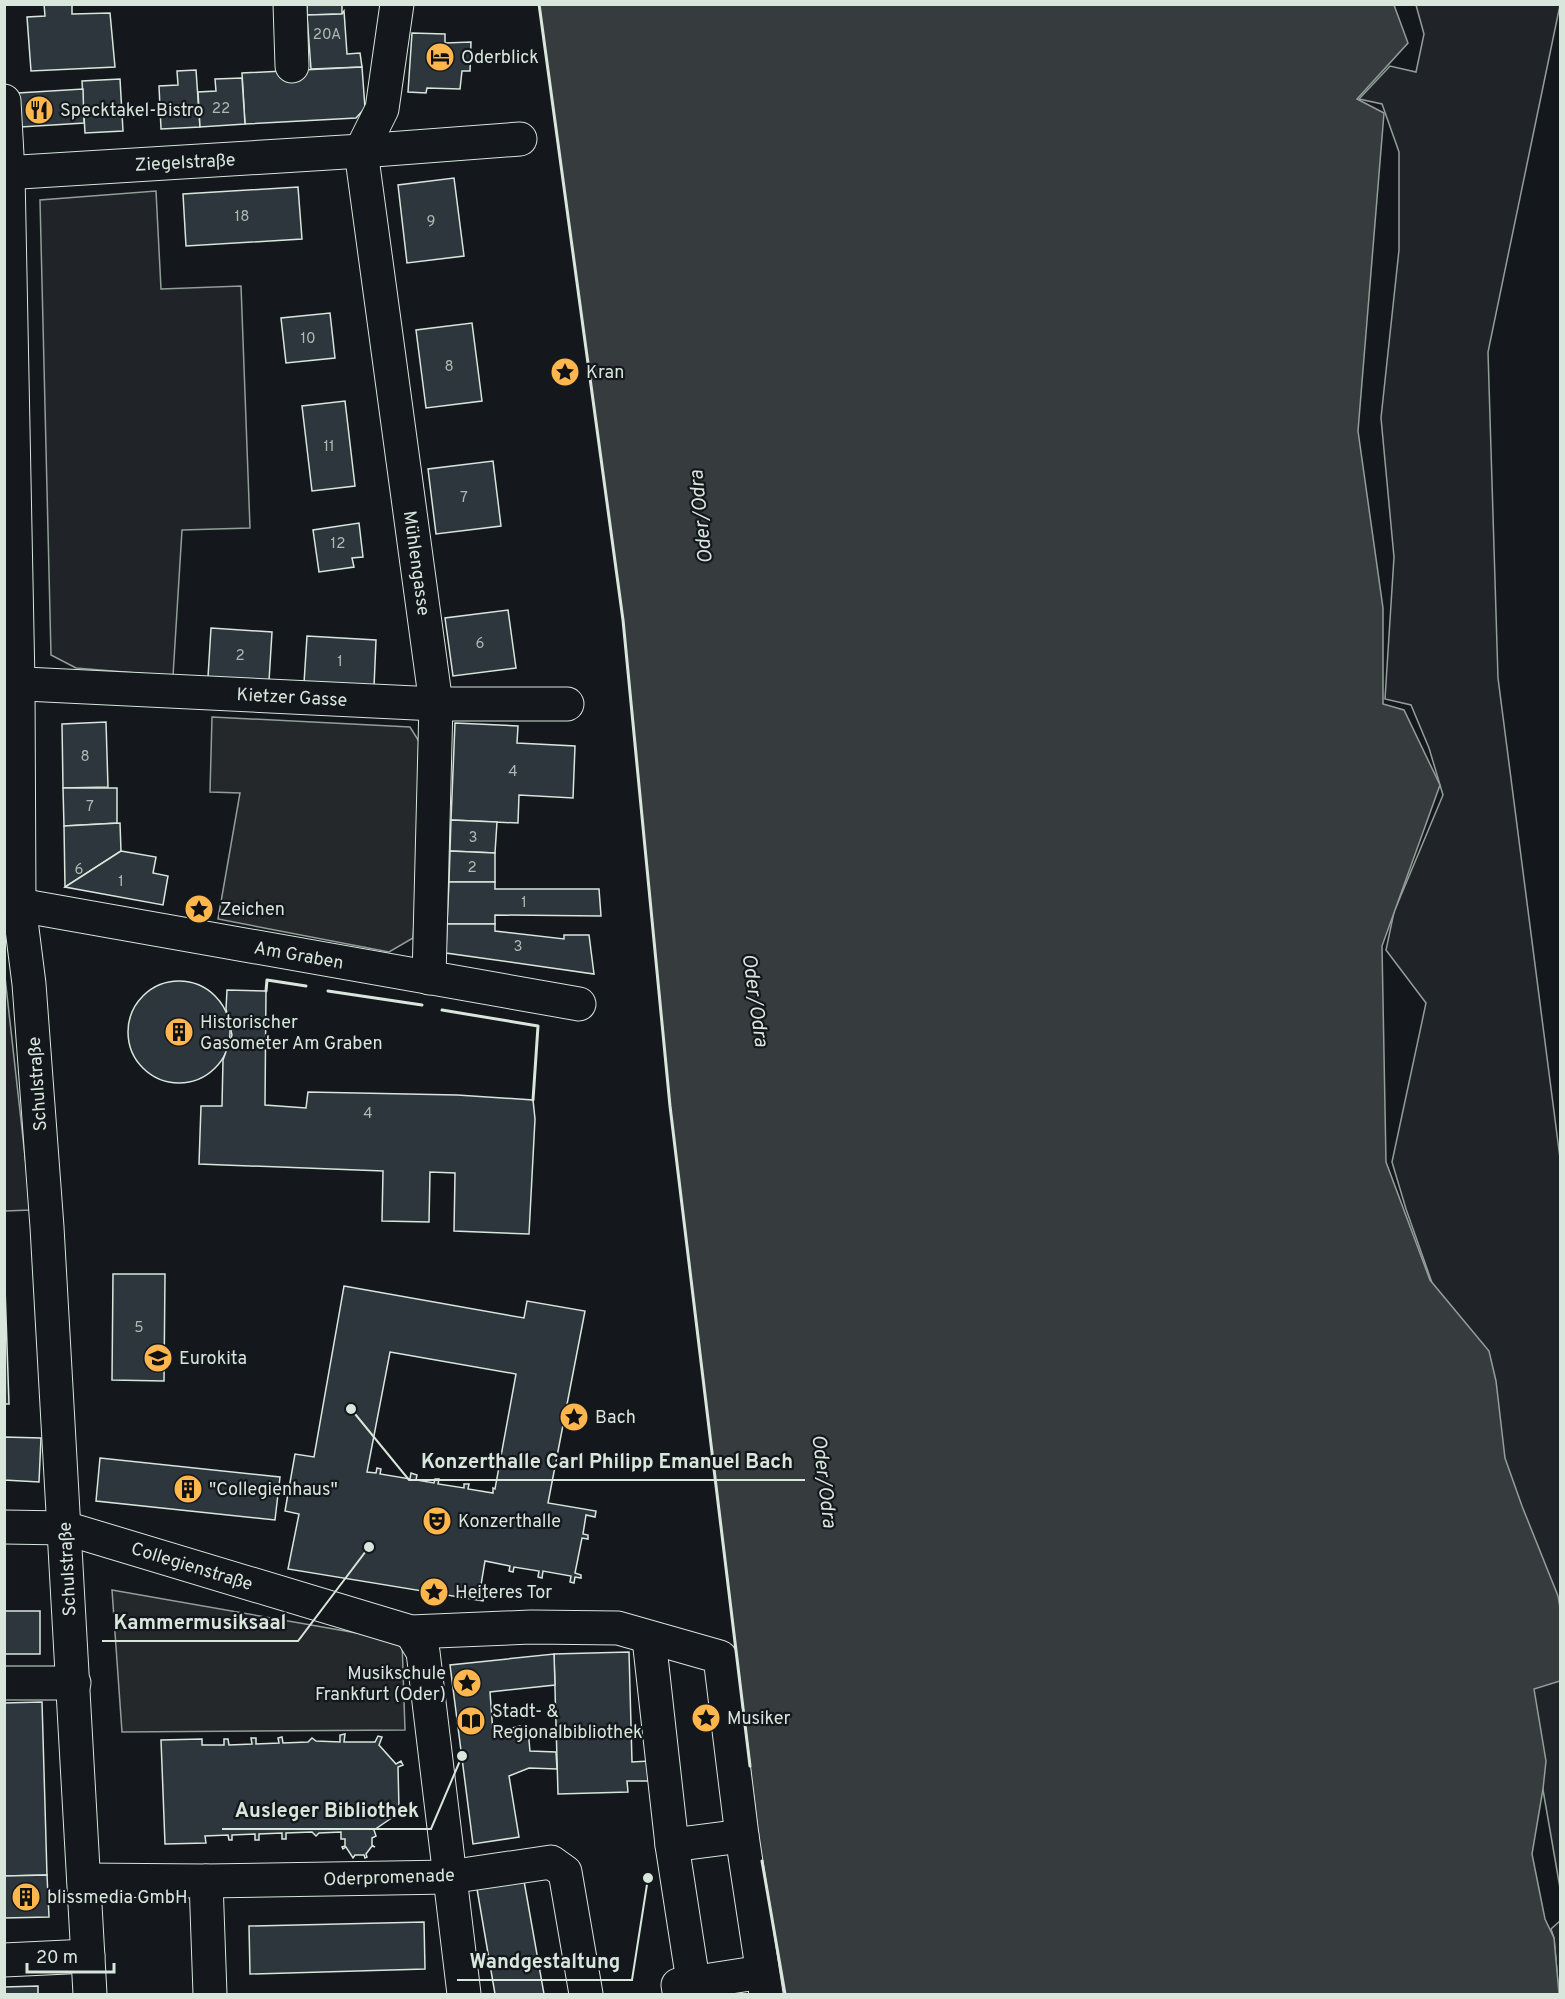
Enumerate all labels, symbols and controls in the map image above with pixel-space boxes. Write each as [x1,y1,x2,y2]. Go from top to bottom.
house number: 20A [313,26,341,45]
hotel icon: Oderblick [424,41,456,73]
place label: Oderblick [461,47,539,70]
restaurant icon: Specktakel-Bistro [23,94,55,126]
place label: Specktakel-Bistro [60,100,203,123]
house number: 22 [212,100,230,119]
street label: Ziegelstraße [134,149,236,178]
house number: 18 [235,208,249,227]
house number: 9 [427,213,435,232]
house number: 10 [300,330,316,349]
place icon: Kran [549,356,581,388]
house number: 8 [444,358,454,377]
place label: Kran [586,362,624,385]
house number: 11 [323,438,335,457]
water label: Oder/Odra [684,468,720,565]
house number: 7 [460,489,468,508]
street label: Mühlengasse [397,509,434,617]
house number: 12 [331,535,345,554]
house number: 6 [476,635,485,654]
house number: 2 [235,647,245,666]
house number: 1 [337,653,343,672]
street label: Kietzer Gasse [236,684,348,713]
house number: 8 [80,748,90,767]
house number: 4 [508,763,518,782]
house number: 7 [86,798,94,817]
house number: 3 [468,829,478,848]
house number: 2 [467,859,477,878]
house number: 6 [75,861,84,880]
house number: 1 [118,873,124,892]
place icon: Zeichen [183,893,215,925]
house number: 1 [521,894,527,913]
place label: Zeichen [220,899,285,922]
street label: Am Graben [252,937,345,976]
house number: 3 [513,938,523,957]
water label: Oder/Odra [735,952,774,1049]
place label: Historischer Gasometer Am Graben [200,1012,383,1056]
building icon: Historischer Gasometer Am Graben [163,1016,195,1048]
street label: Schulstraße [24,1036,53,1132]
house number: 4 [363,1105,373,1124]
house number: 5 [134,1319,144,1338]
school or university icon: Eurokita [142,1342,174,1374]
place label: Eurokita [179,1348,247,1371]
place icon: Bach [558,1401,590,1433]
place label: Bach [595,1407,636,1430]
water label: Oder/Odra [804,1433,842,1530]
callout: Konzerthalle Carl Philipp Emanuel Bach [409,1442,805,1480]
text: Konzerthalle Carl Philipp Emanuel Bach [421,1450,793,1476]
building icon: "Collegienhaus" [172,1473,204,1505]
place label: "Collegienhaus" [209,1479,338,1502]
theatre icon: Konzerthalle [421,1505,453,1537]
place label: Konzerthalle [458,1511,561,1534]
street label: Schulstraße [55,1521,82,1617]
street label: Collegienstraße [128,1538,255,1597]
place icon: Heiteres Tor [418,1576,450,1608]
place label: Heiteres Tor [455,1582,552,1605]
callout: Kammermusiksaal [102,1603,298,1641]
text: Kammermusiksaal [114,1611,286,1637]
place label: Musikschule Frankfurt (Oder) [315,1663,446,1707]
place icon: Musikschule Frankfurt (Oder) [451,1667,483,1699]
place label: Stadt- & Regionalbibliothek [492,1701,643,1745]
place icon: Musiker [690,1702,722,1734]
library icon: Stadt- & Regionalbibliothek [455,1705,487,1737]
place label: Musiker [727,1708,791,1731]
callout: Ausleger Bibliothek [222,1791,431,1829]
text: Ausleger Bibliothek [235,1799,419,1825]
street label: Oderpromenade [323,1865,455,1892]
building icon: blissmedia GmbH [10,1881,42,1913]
place label: blissmedia GmbH [47,1887,188,1910]
scale bar [27,1936,114,1974]
callout: Wandgestaltung [457,1942,632,1980]
text: 20 m [36,1947,78,1970]
text: Wandgestaltung [470,1950,620,1976]

